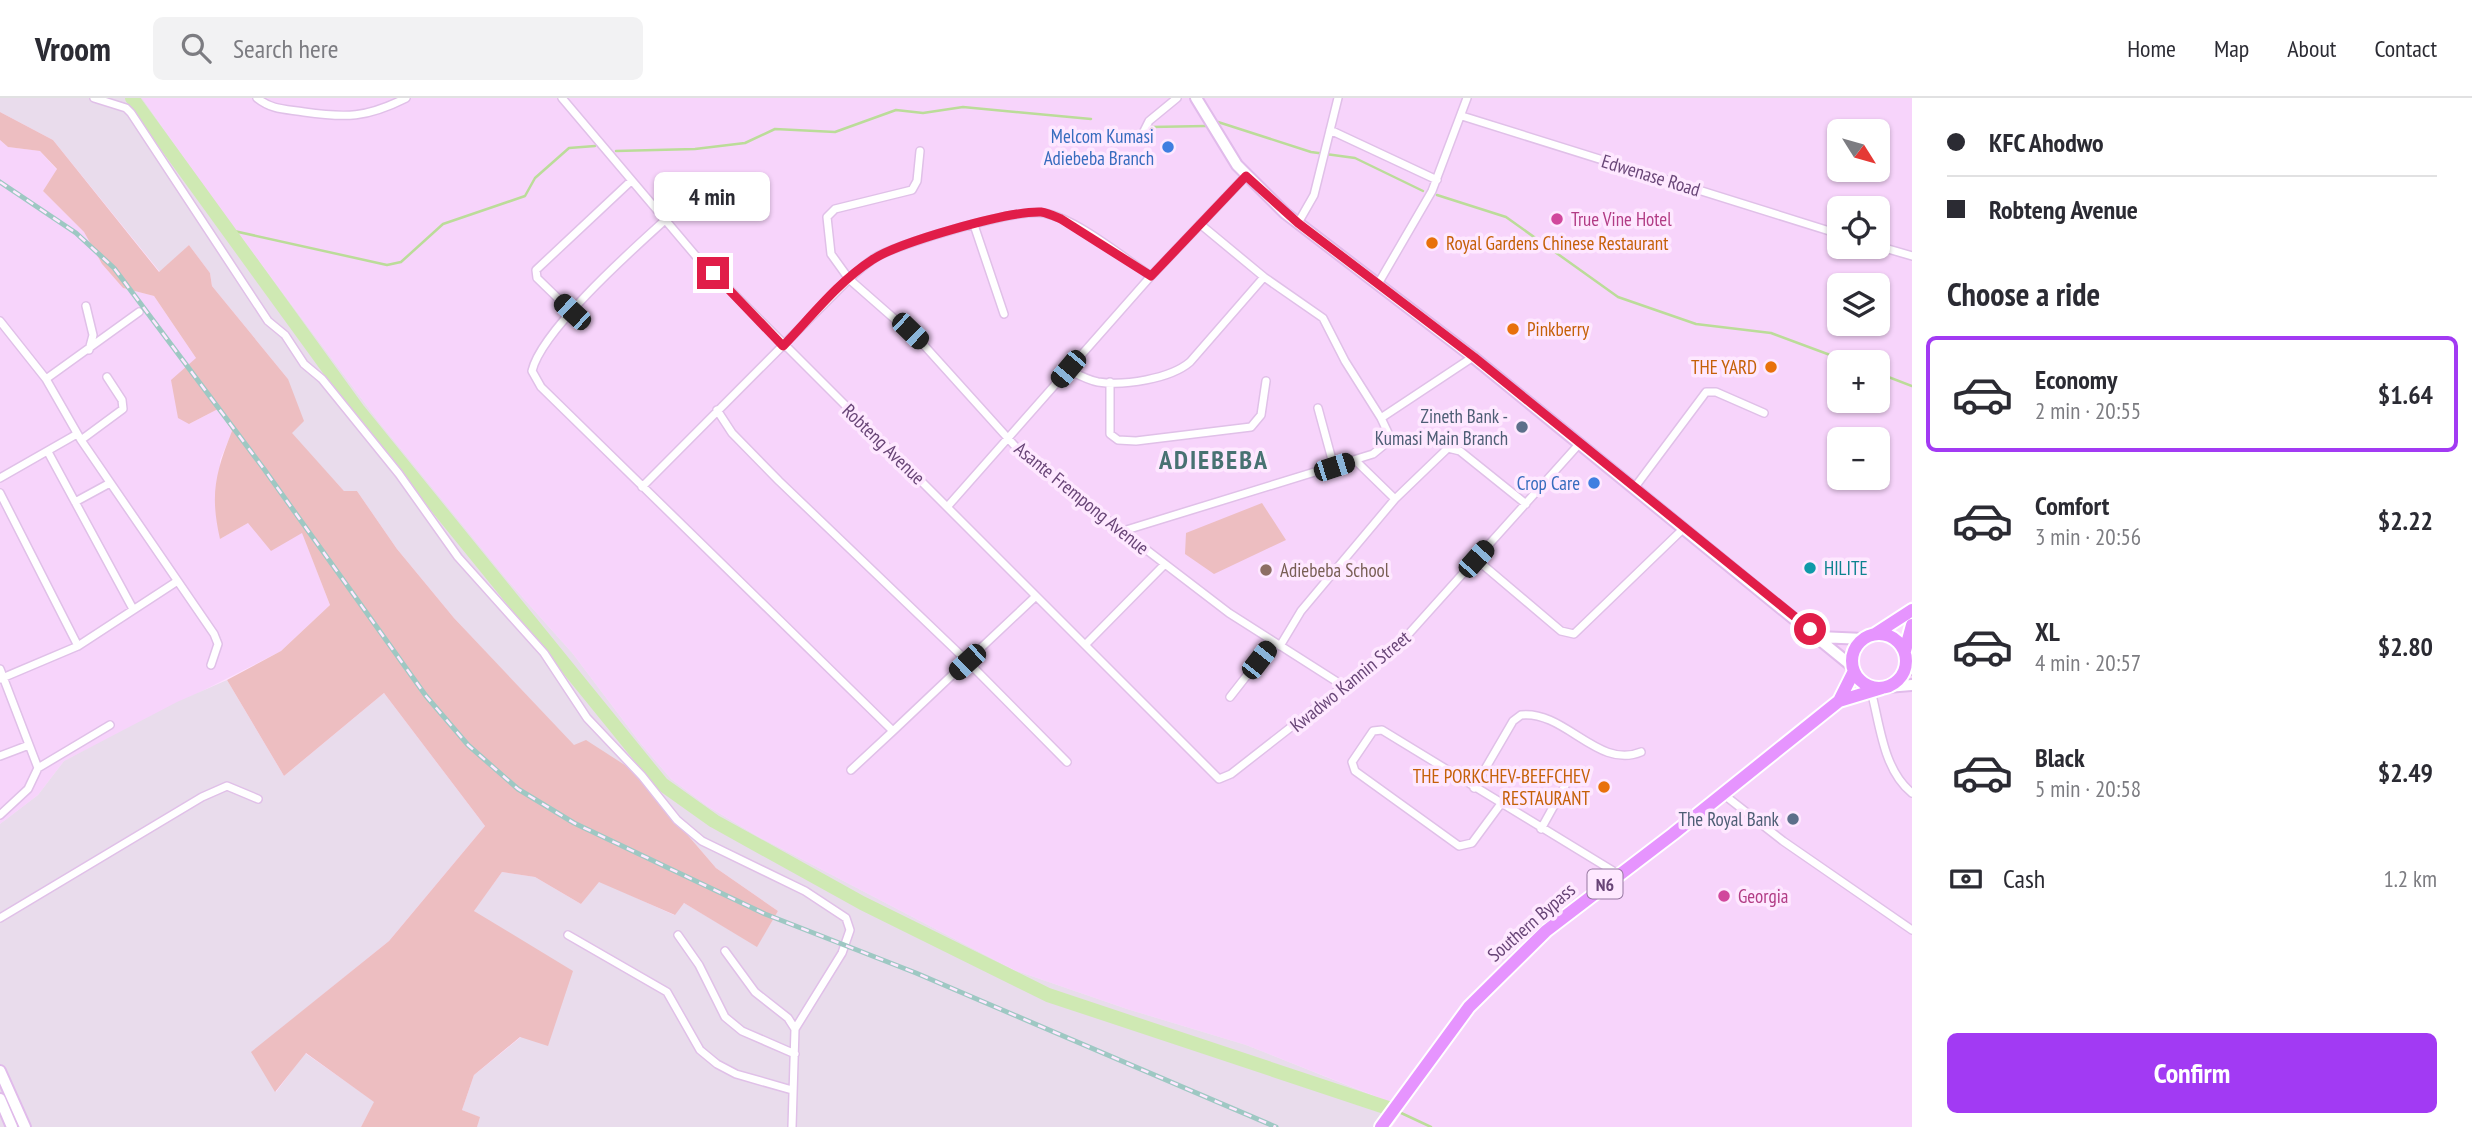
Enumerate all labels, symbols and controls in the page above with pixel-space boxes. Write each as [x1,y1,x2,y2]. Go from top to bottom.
search box [153,17,643,80]
text: Vroom [35,27,111,70]
icon: search [177,29,215,67]
text: Search here [233,32,339,65]
text: Home [2127,33,2176,64]
text: Map [2214,33,2249,64]
text: About [2287,33,2336,64]
text: Contact [2374,33,2437,64]
north arrow [1827,119,1890,182]
map controls [1827,119,1890,490]
place label: Melcom Kumasi Adiebeba Branch [1044,124,1154,170]
text: KFC Ahodwo [1989,126,2104,159]
marker: Melcom Kumasi Adiebeba Branch [1160,139,1176,155]
street label: Edwenase Road [1599,149,1703,201]
callout: 4 min [655,172,771,220]
text: 4 min [689,182,735,211]
text: Robteng Avenue [1989,193,2138,226]
button: locate [1827,196,1890,259]
place label: True Vine Hotel [1571,207,1672,231]
marker: True Vine Hotel [1549,211,1565,227]
place label: Royal Gardens Chinese Restaurant [1446,231,1669,255]
marker: Royal Gardens Chinese Restaurant [1424,235,1440,251]
route end [697,257,729,289]
button: layers [1827,273,1890,336]
text: Choose a ride [1947,273,2100,315]
car [550,290,595,334]
car [888,309,933,353]
place label: Pinkberry [1527,317,1590,341]
marker: Pinkberry [1505,321,1521,337]
car [1047,346,1090,392]
button: + [1827,350,1890,413]
place label: THE YARD [1691,355,1757,379]
marker: THE YARD [1763,359,1779,375]
icon: car [1951,363,2014,426]
text: Economy [2035,363,2117,396]
text: $1.64 [2378,378,2433,411]
text: 2 min · 20:55 [2035,396,2141,425]
street label: Robteng Avenue [838,399,931,490]
place label: Zineth Bank - Kumasi Main Branch [1375,404,1508,450]
marker: Zineth Bank - Kumasi Main Branch [1514,419,1530,435]
button: − [1827,427,1890,490]
street label: Asante Frempong Avenue [1010,436,1154,560]
district label: ADIEBEBA [1158,443,1269,476]
car [1311,451,1358,483]
place label: Crop Care [1517,471,1580,495]
marker: Crop Care [1586,475,1602,491]
icon: car [1951,489,2014,552]
text: Comfort [2035,489,2109,522]
text: $2.22 [2378,504,2433,537]
text: 3 min · 20:56 [2035,522,2141,551]
car [1455,536,1498,582]
place label: HILITE [1824,556,1868,580]
place label: Adiebeba School [1280,558,1390,582]
marker: HILITE [1802,560,1818,576]
marker: Adiebeba School [1258,562,1274,578]
route start [1794,613,1826,645]
icon: car [1951,615,2014,678]
text: XL [2035,615,2060,648]
street label: Kwadwo Kannin Street [1285,625,1416,737]
text: $2.80 [2378,630,2433,663]
car [1238,637,1281,683]
car [945,640,990,684]
text: 4 min · 20:57 [2035,648,2141,677]
icon: car [1951,741,2014,804]
text: Black [2035,741,2085,774]
text: $2.49 [2378,756,2433,789]
place label: THE PORKCHEV-BEEFCHEV RESTAURANT [1413,764,1591,810]
text: 5 min · 20:58 [2035,774,2141,803]
marker: THE PORKCHEV-BEEFCHEV RESTAURANT [1596,779,1612,795]
place label: The Royal Bank [1678,807,1780,831]
marker: The Royal Bank [1785,811,1801,827]
icon: cash [1947,860,1985,898]
text: Cash [2003,862,2045,895]
text: 1.2 km [2383,864,2437,893]
road number: N6 [1588,870,1622,898]
street label: Southern Bypass [1482,877,1580,967]
place label: Georgia [1738,884,1788,908]
marker: Georgia [1716,888,1732,904]
button: Confirm [1947,1033,2437,1113]

